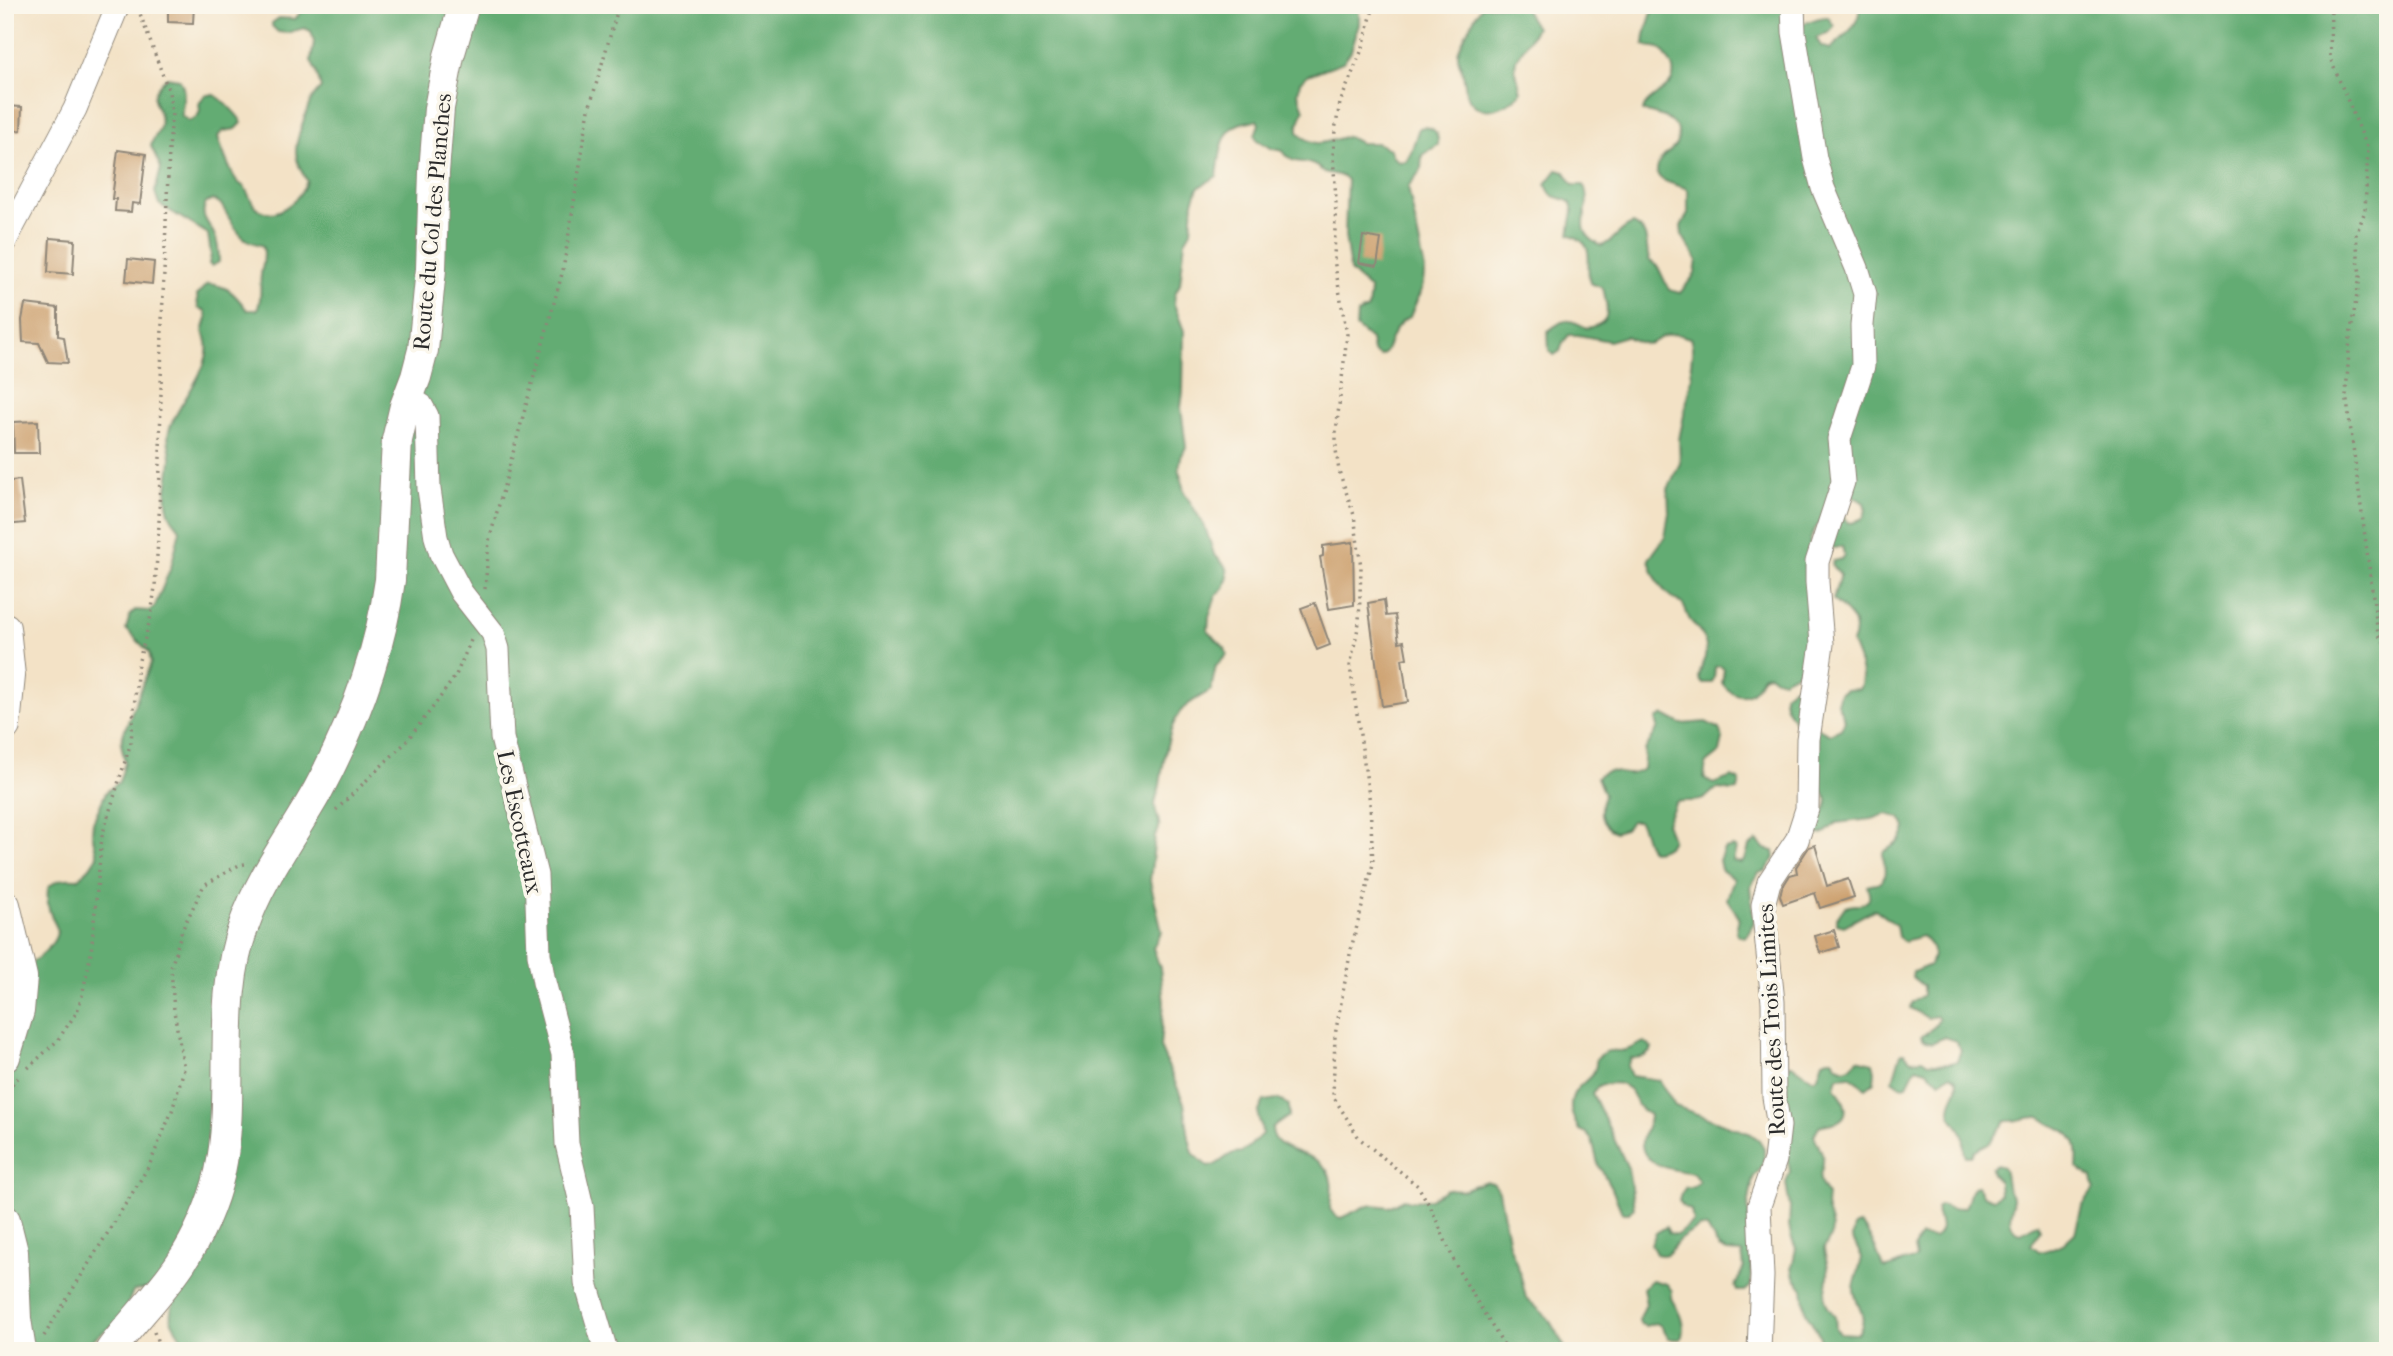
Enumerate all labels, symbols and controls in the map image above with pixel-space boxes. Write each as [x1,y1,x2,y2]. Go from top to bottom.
street label: Route du Col des Planches [408,92,457,352]
street label: Les Escotteaux [491,748,548,896]
street label: Route des Trois Limites [1752,903,1791,1137]

